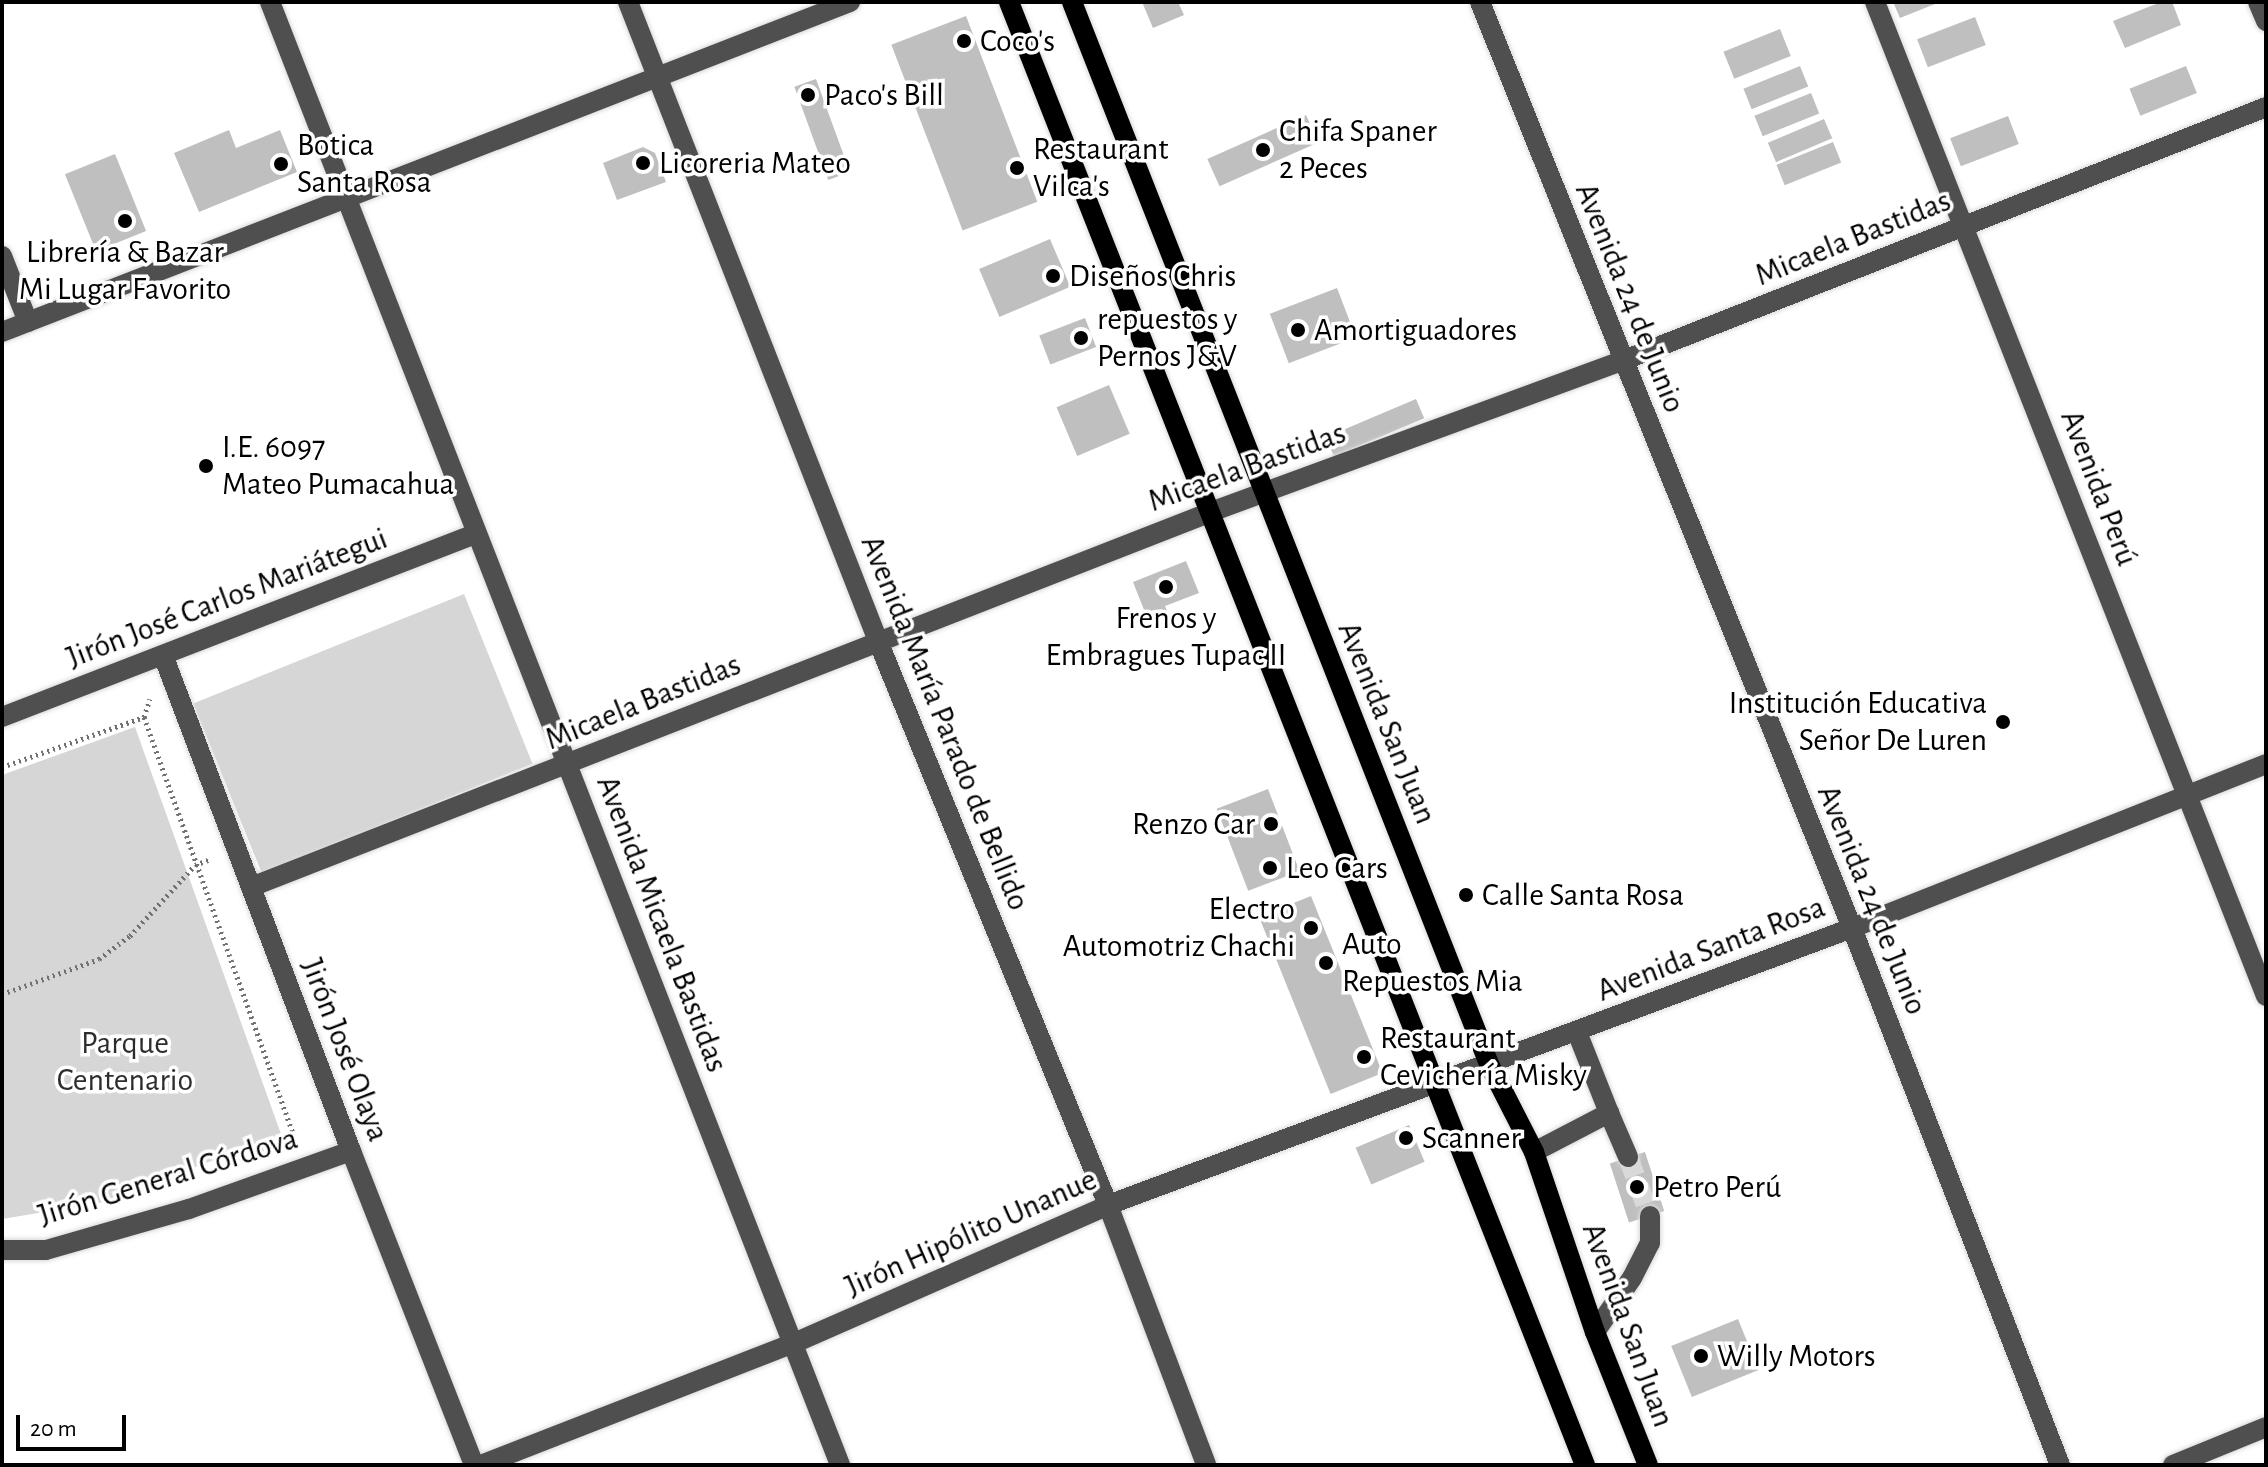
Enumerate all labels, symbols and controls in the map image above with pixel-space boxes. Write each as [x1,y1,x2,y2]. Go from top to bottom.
place label: Coco's [980,22,1055,60]
marker: Coco's [955,32,973,50]
place label: Paco's Bill [824,76,944,114]
marker: Paco's Bill [799,86,817,104]
place label: Chifa Spaner 2 Peces [1279,113,1437,188]
place label: Botica Santa Rosa [297,127,432,202]
place label: Restaurant Vilca's [1033,131,1168,206]
marker: Chifa Spaner 2 Peces [1254,141,1272,159]
place label: Licoreria Mateo [659,144,851,182]
marker: Licoreria Mateo [634,154,652,172]
marker: Botica Santa Rosa [272,155,290,173]
marker: Restaurant Vilca's [1008,159,1026,177]
street label: Avenida 24 de Junio [1566,178,1694,418]
street label: Micaela Bastidas [1750,181,1956,295]
marker: Librería & Bazar Mi Lugar Favorito [116,212,134,230]
place label: Librería & Bazar Mi Lugar Favorito [19,234,231,309]
place label: Diseños Chris [1069,257,1236,295]
marker: Diseños Chris [1044,267,1062,285]
place label: repuestos y Pernos J&V [1097,301,1237,376]
place label: Amortiguadores [1314,311,1517,349]
marker: Amortiguadores [1289,321,1307,339]
marker: repuestos y Pernos J&V [1072,329,1090,347]
street label: Avenida Perú [2052,405,2146,571]
street label: Micaela Bastidas [1143,413,1351,521]
place label: I.E. 6097 Mateo Pumacahua [222,429,454,504]
marker: I.E. 6097 Mateo Pumacahua [197,457,215,475]
street label: Jirón José Carlos Mariátegui [61,519,393,677]
street label: Avenida María Parado de Bellido [852,530,1038,916]
marker: Frenos y Embragues Tupac II [1157,578,1175,596]
place label: Frenos y Embragues Tupac II [1046,600,1286,675]
street label: Avenida San Juan [1329,616,1445,830]
street label: Micaela Bastidas [540,645,746,759]
place label: Institución Educativa Señor De Luren [1729,685,1987,760]
marker: Institución Educativa Señor De Luren [1994,713,2012,731]
street label: Avenida Micaela Bastidas [588,771,736,1077]
street label: Avenida 24 de Junio [1808,780,1936,1020]
place label: Renzo Car [1132,805,1255,843]
marker: Renzo Car [1262,815,1280,833]
place label: Leo Cars [1286,849,1388,887]
marker: Leo Cars [1261,859,1279,877]
place label: Calle Santa Rosa [1482,876,1684,914]
marker: Calle Santa Rosa [1457,886,1475,904]
street label: Avenida Santa Rosa [1591,888,1831,1010]
place label: Electro Automotriz Chachi [1063,891,1295,966]
marker: Electro Automotriz Chachi [1302,919,1320,937]
place label: Auto Repuestos Mia [1342,926,1523,1001]
street label: Jirón José Olaya [293,953,397,1147]
marker: Auto Repuestos Mia [1317,954,1335,972]
place label: Restaurant Cevichería Misky [1380,1020,1587,1095]
park label: Parque Centenario [57,1025,193,1100]
marker: Restaurant Cevichería Misky [1355,1048,1373,1066]
street label: Jirón General Córdova [34,1119,302,1235]
place label: Scanner [1422,1119,1521,1157]
marker: Scanner [1397,1129,1415,1147]
street label: Jirón Hipólito Unanue [839,1160,1103,1306]
place label: Petro Perú [1653,1168,1781,1206]
marker: Petro Perú [1628,1178,1646,1196]
street label: Avenida San Juan [1573,1218,1683,1432]
place label: Willy Motors [1717,1337,1876,1375]
marker: Willy Motors [1692,1347,1710,1365]
scale bar [20,1399,130,1449]
text: 20 m [30,1417,77,1441]

